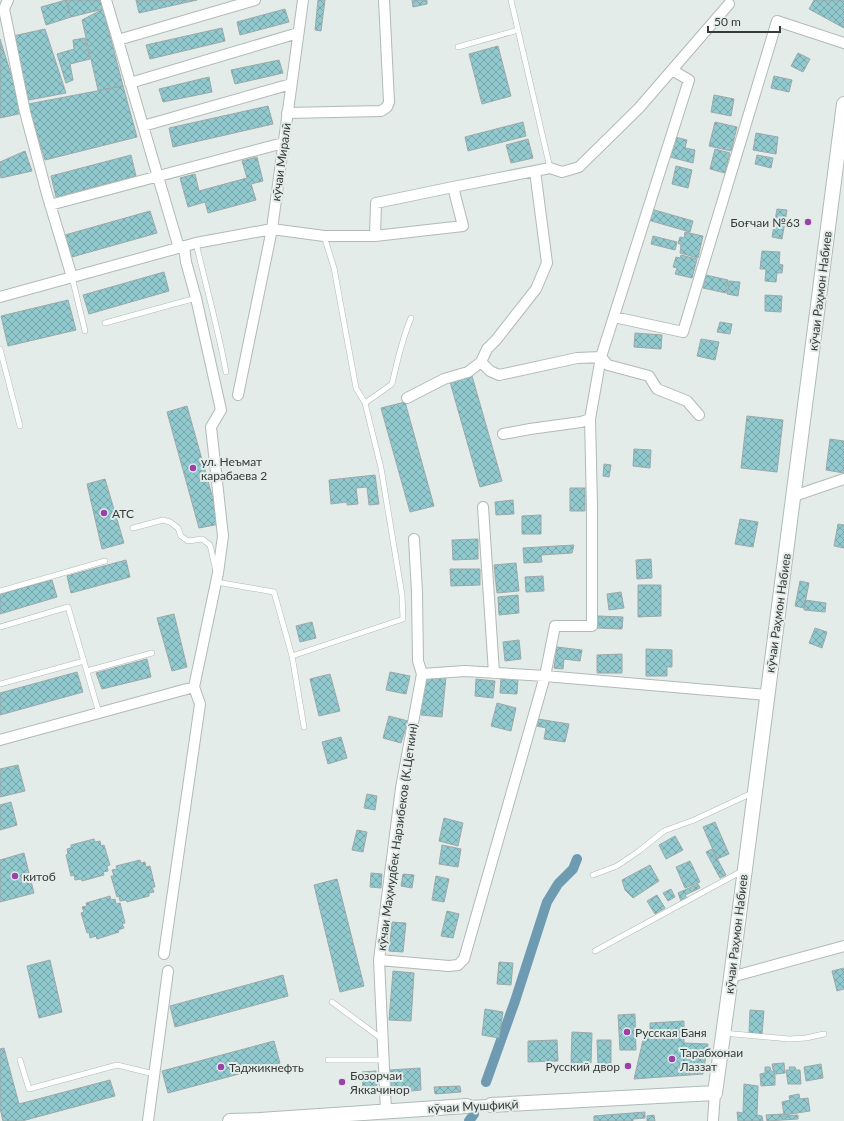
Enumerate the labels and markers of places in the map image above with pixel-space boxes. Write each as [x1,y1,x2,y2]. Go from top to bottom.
place label: Боғчаи №63 [730,215,800,230]
marker: Боғчаи №63 [803,217,813,227]
place label: ул. Неъмат карабаева 2 [201,454,267,483]
marker: ул. Неъмат карабаева 2 [188,463,198,473]
place label: АТС [112,506,134,521]
marker: АТС [99,508,109,518]
place label: китоб [23,869,56,884]
marker: китоб [10,871,20,881]
place label: Русская Баня [635,1025,707,1040]
marker: Русская Баня [622,1027,632,1037]
place label: Тарабхонаи Лаззат [679,1045,743,1074]
marker: Тарабхонаи Лаззат [667,1054,677,1064]
place label: Русский двор [545,1059,620,1074]
place label: Таджикнефть [229,1060,304,1075]
marker: Русский двор [623,1061,633,1071]
marker: Таджикнефть [216,1062,226,1072]
place label: Бозорчаи Яккачинор [349,1068,410,1097]
marker: Бозорчаи Яккачинор [337,1077,347,1087]

